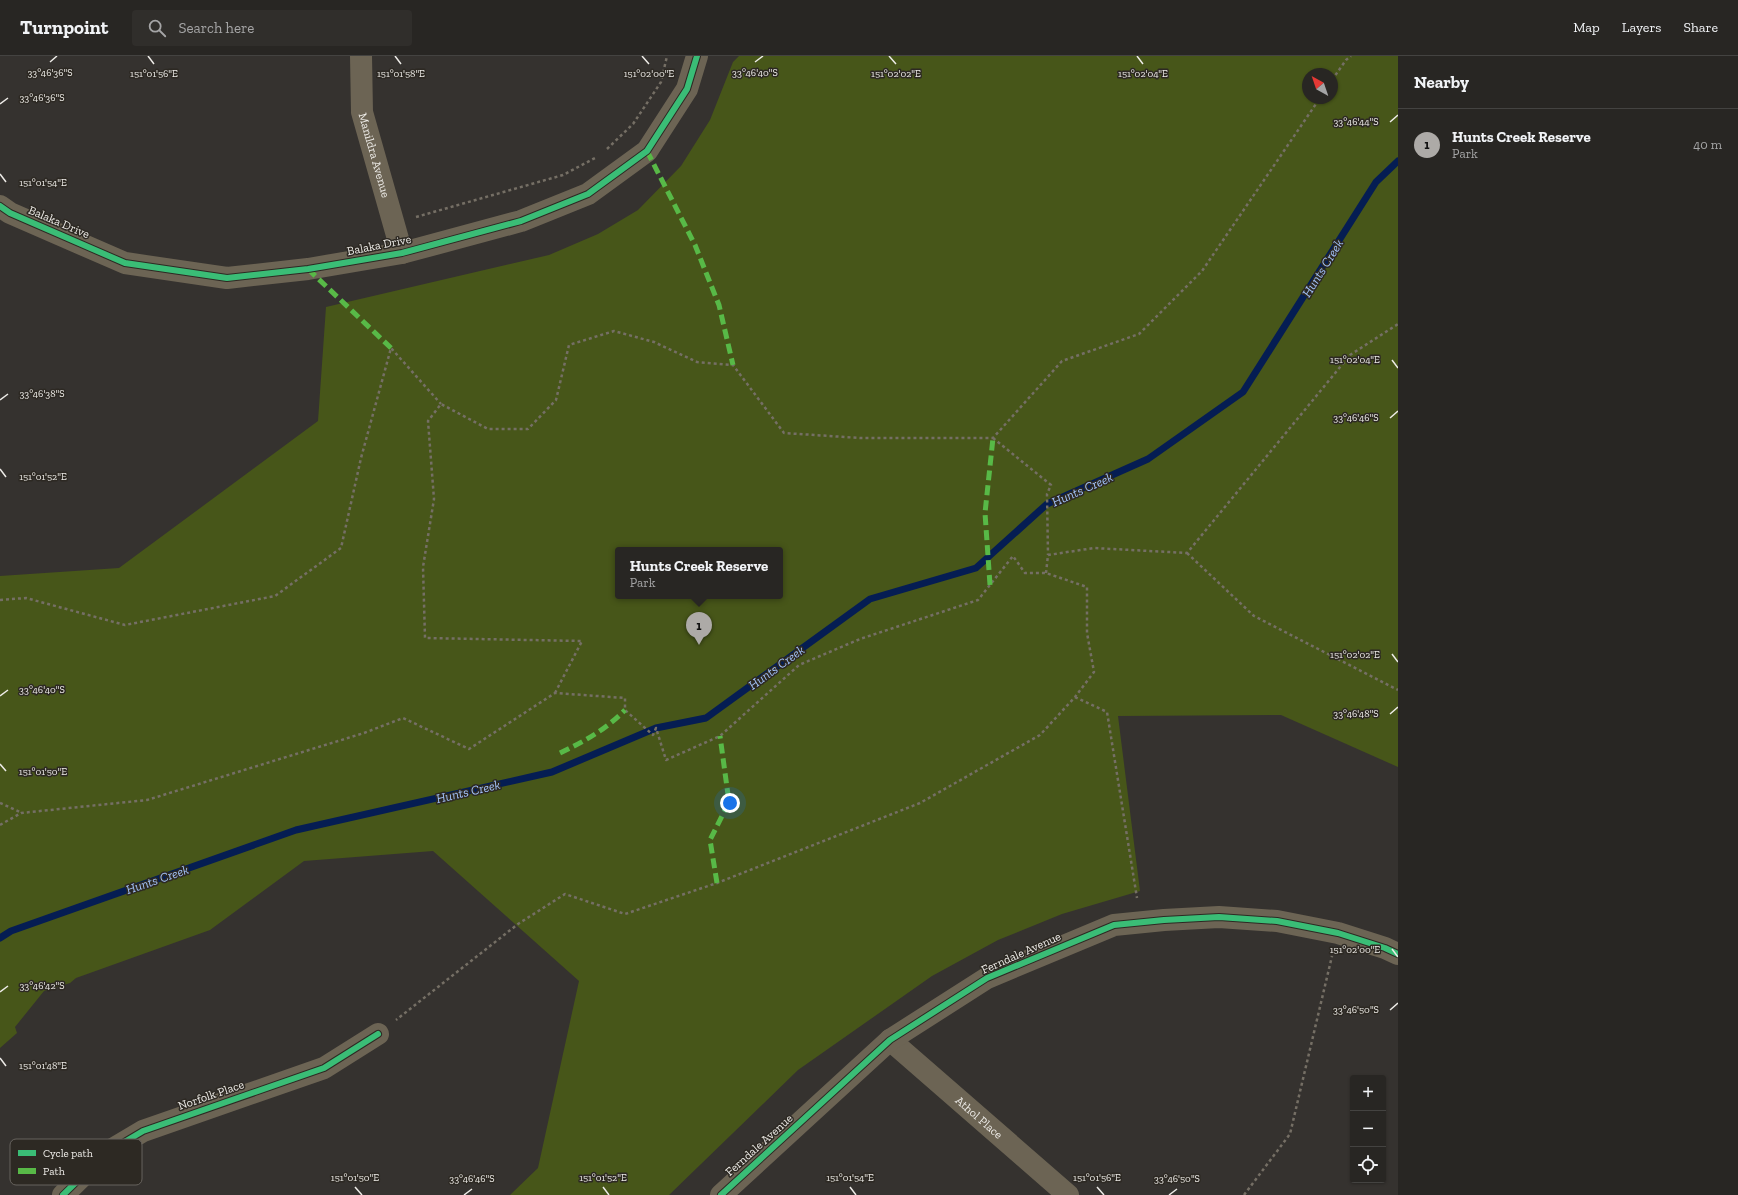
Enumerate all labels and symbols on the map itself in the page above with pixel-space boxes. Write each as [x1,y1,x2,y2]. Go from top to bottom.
text: 33°46'36"S [27,67,73,79]
text: 33°46'40"S [732,67,778,79]
text: 151°01'56"E [130,68,178,80]
text: 151°01'58"E [377,68,425,80]
text: 151°02'00"E [624,68,674,80]
text: 151°02'02"E [871,68,921,80]
text: 151°02'04"E [1118,68,1168,80]
north arrow [1302,68,1338,104]
text: 33°46'36"S [19,92,65,104]
street label: Manildra Avenue [356,111,393,200]
text: 33°46'44"S [1333,116,1379,128]
text: 151°01'54"E [19,177,67,189]
street label: Balaka Drive [26,203,92,241]
street label: Balaka Drive [346,232,413,258]
water label: Hunts Creek [1299,236,1346,300]
text: 151°02'04"E [1330,354,1380,366]
text: 33°46'38"S [19,388,65,400]
text: 33°46'46"S [1333,412,1379,424]
water label: Hunts Creek [1049,469,1115,510]
text: 151°01'52"E [19,471,67,483]
pin: 1 [686,612,712,645]
water label: Hunts Creek [745,642,807,693]
text: 151°02'02"E [1330,649,1380,661]
text: 33°46'40"S [19,684,65,696]
text: 33°46'48"S [1333,708,1379,720]
text: 151°01'50"E [19,766,67,778]
water label: Hunts Creek [435,777,502,806]
your location [720,793,740,813]
water label: Hunts Creek [124,862,191,897]
street label: Ferndale Avenue [979,929,1063,977]
text: 151°02'00"E [1330,944,1380,956]
text: 33°46'42"S [19,980,65,992]
text: 33°46'50"S [1333,1004,1379,1016]
text: 151°01'48"E [19,1060,67,1072]
street label: Norfolk Place [176,1077,246,1113]
street label: Athol Place [953,1093,1006,1142]
street label: Ferndale Avenue [723,1111,796,1179]
legend [10,1139,142,1185]
text: Cycle path [43,1147,94,1160]
text: Path [43,1165,66,1178]
text: 151°01'50"E [331,1172,379,1184]
text: 151°01'52"E [579,1172,627,1184]
text: 151°01'54"E [826,1172,874,1184]
text: 151°01'56"E [1073,1172,1121,1184]
text: 33°46'46"S [449,1173,495,1185]
text: 33°46'50"S [1154,1173,1200,1185]

